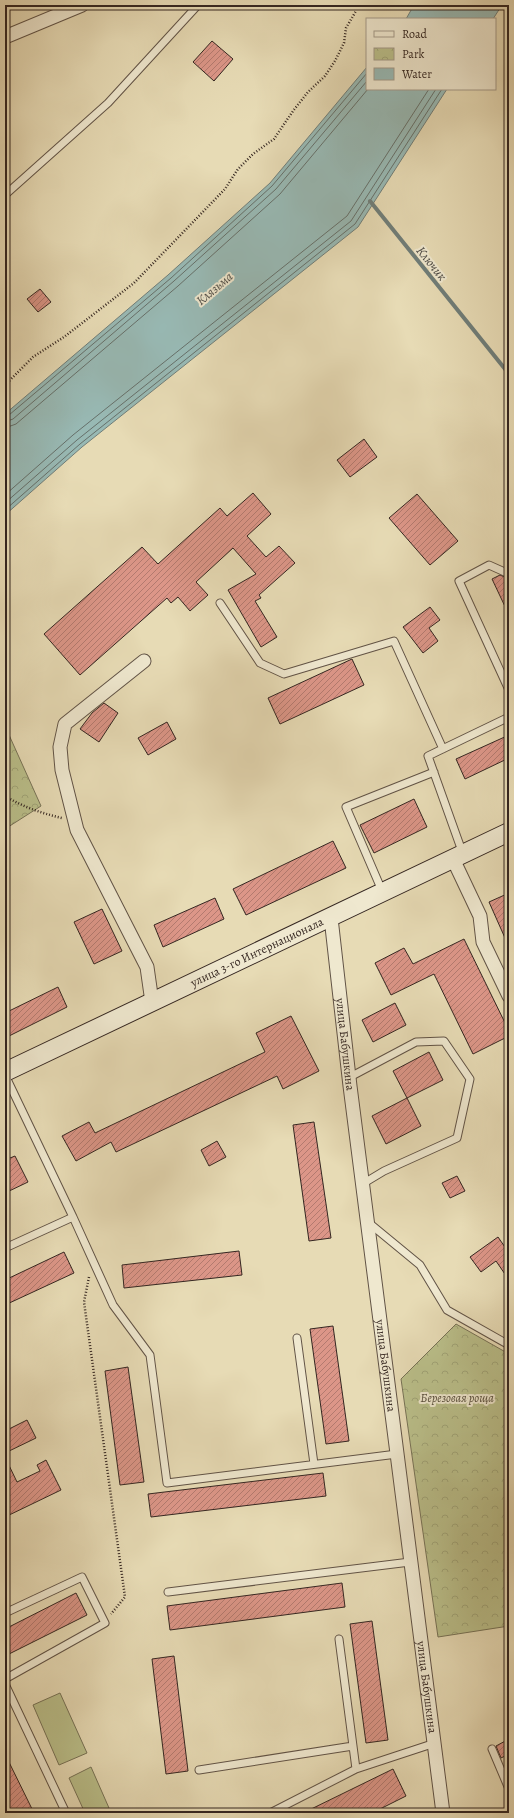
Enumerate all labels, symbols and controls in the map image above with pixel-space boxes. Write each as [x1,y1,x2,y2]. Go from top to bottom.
legend [366,18,496,90]
text: Road [402,26,428,42]
text: Park [402,46,425,62]
text: Water [401,66,432,82]
water label: Ключик [413,243,451,284]
water label: Клязьма [192,268,236,309]
street label: улица 3-го Интернационала [187,913,326,991]
street label: улица Бабушкина [332,996,359,1092]
street label: улица Бабушкина [372,1318,400,1413]
park label: Березовая роща [420,1390,494,1406]
street label: улица Бабушкина [413,1639,441,1735]

